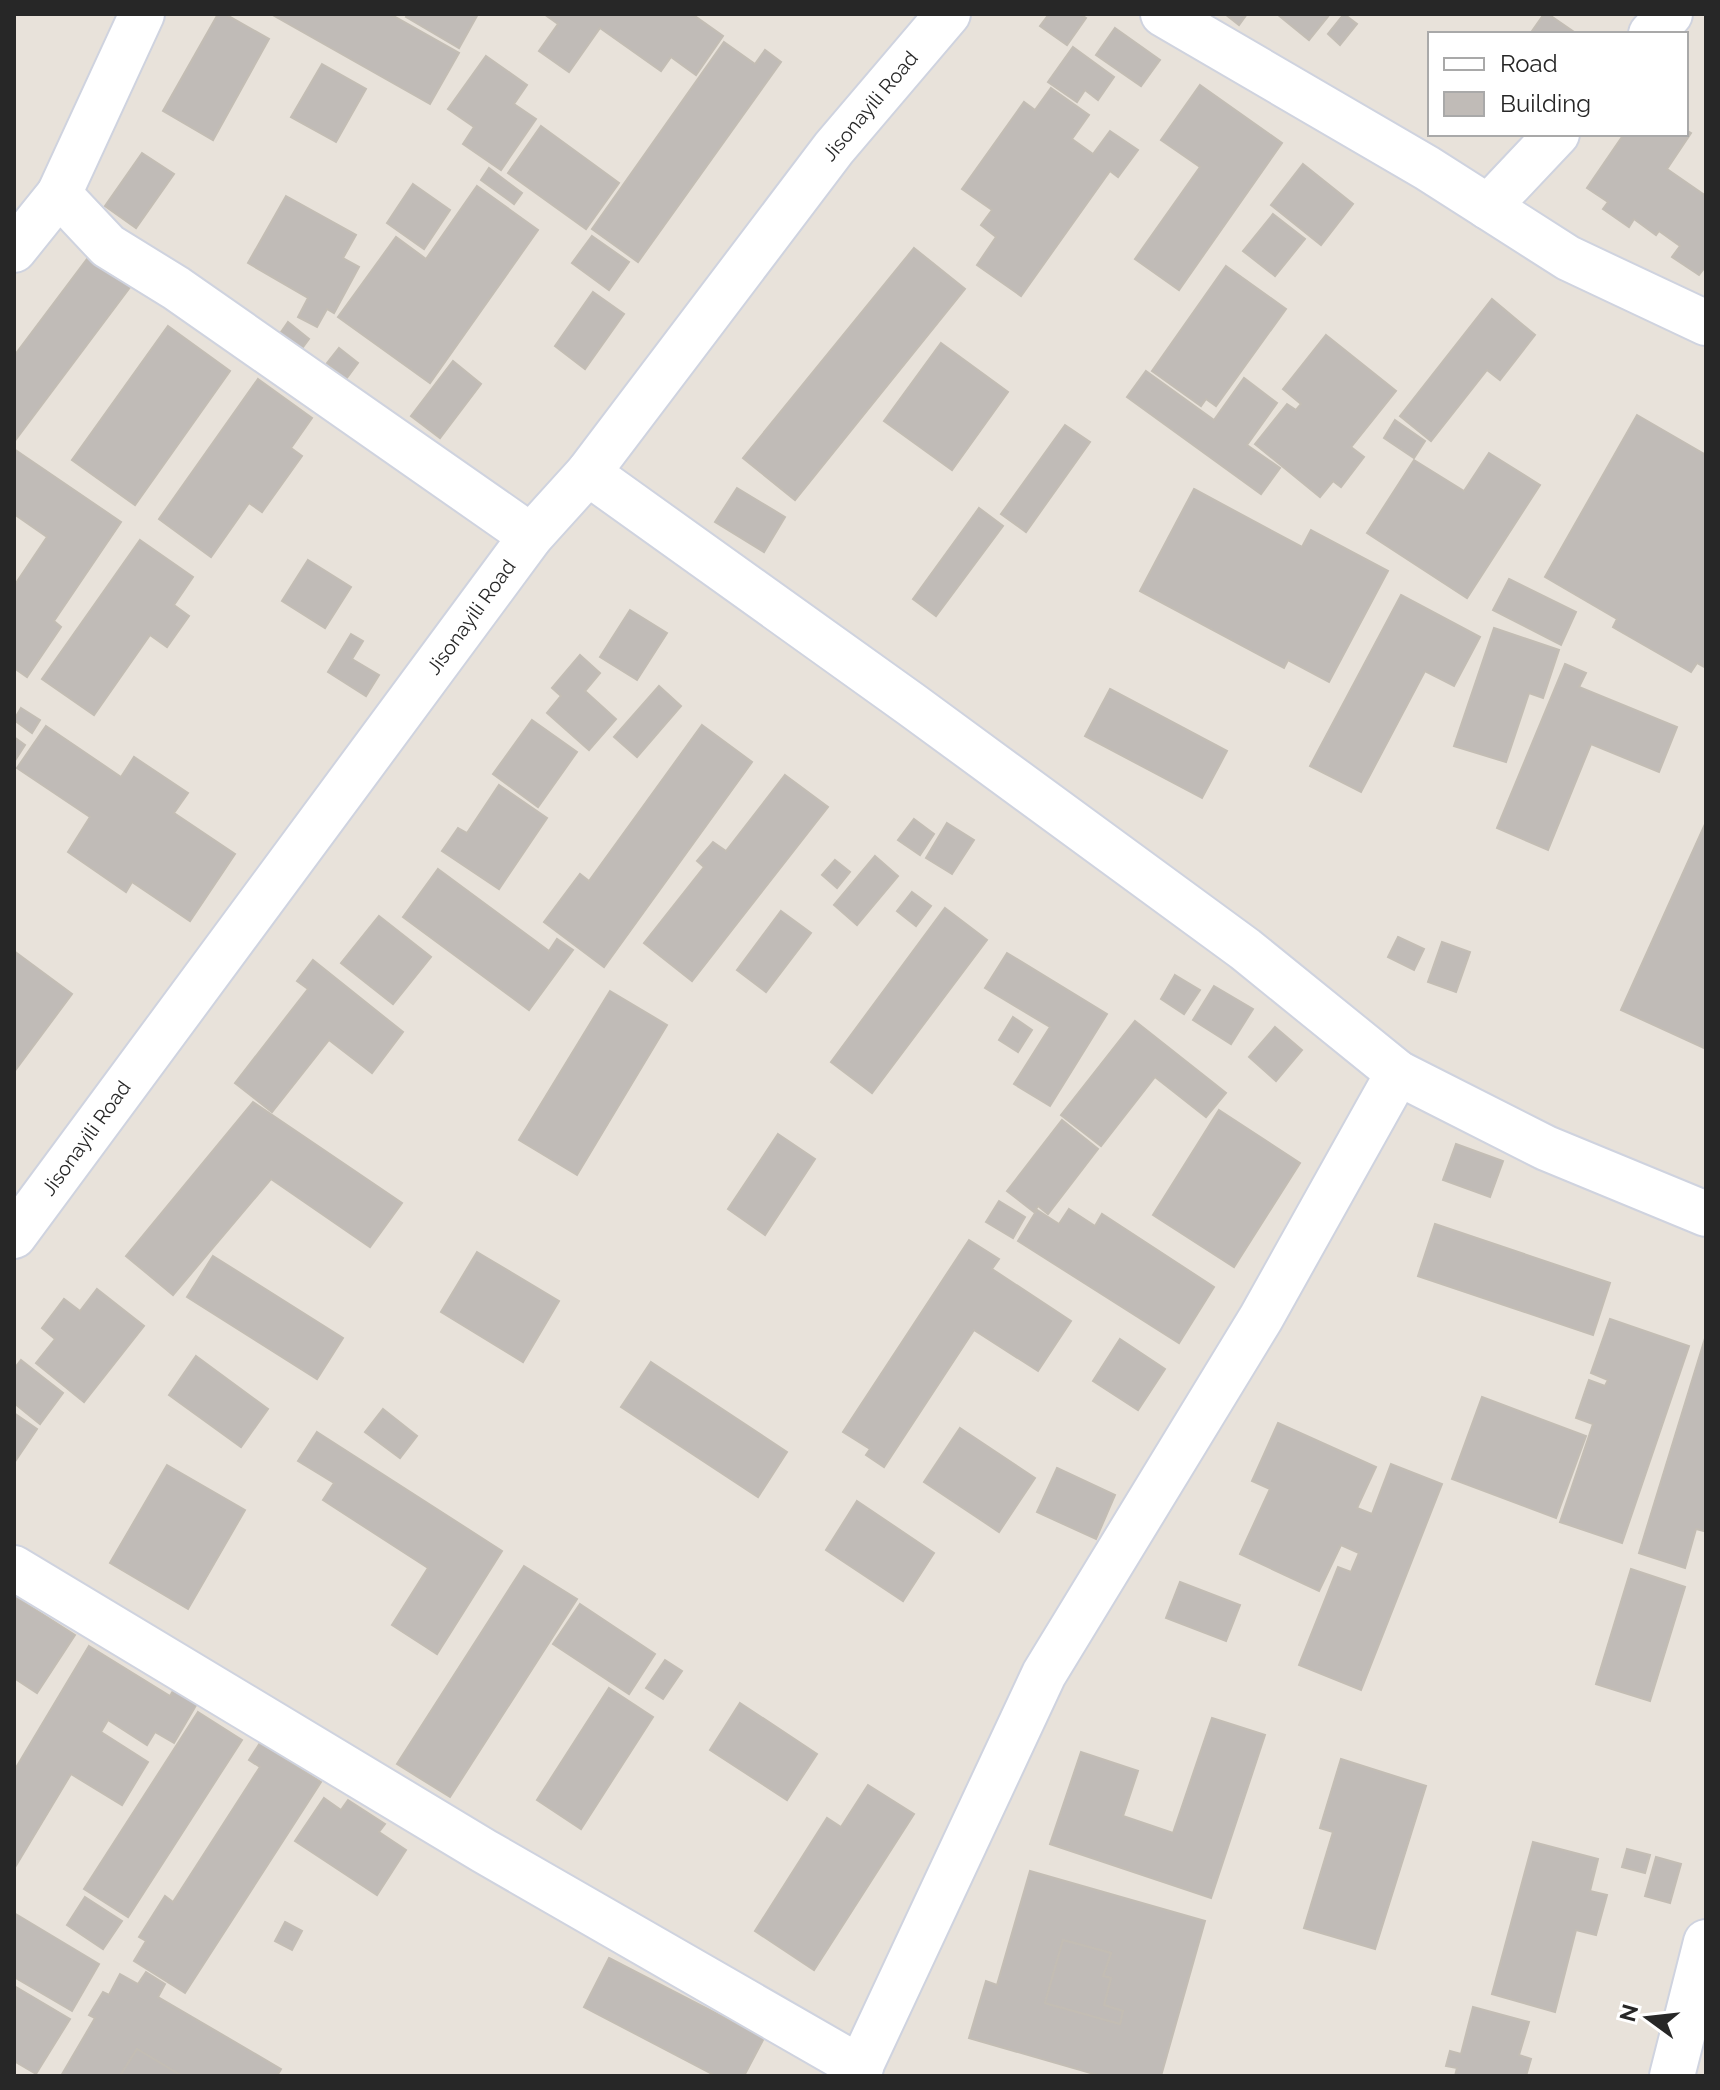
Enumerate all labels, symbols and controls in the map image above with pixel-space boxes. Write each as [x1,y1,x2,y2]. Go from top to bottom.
legend [1428,32,1688,136]
street label: Jisonayili Road [817,46,923,166]
text: Road [1500,49,1558,78]
text: Building [1500,89,1591,118]
street label: Jisonayili Road [421,555,521,679]
street label: Jisonayili Road [36,1076,136,1200]
north arrow [1608,1978,1688,2058]
text: N [1614,2001,1643,2024]

